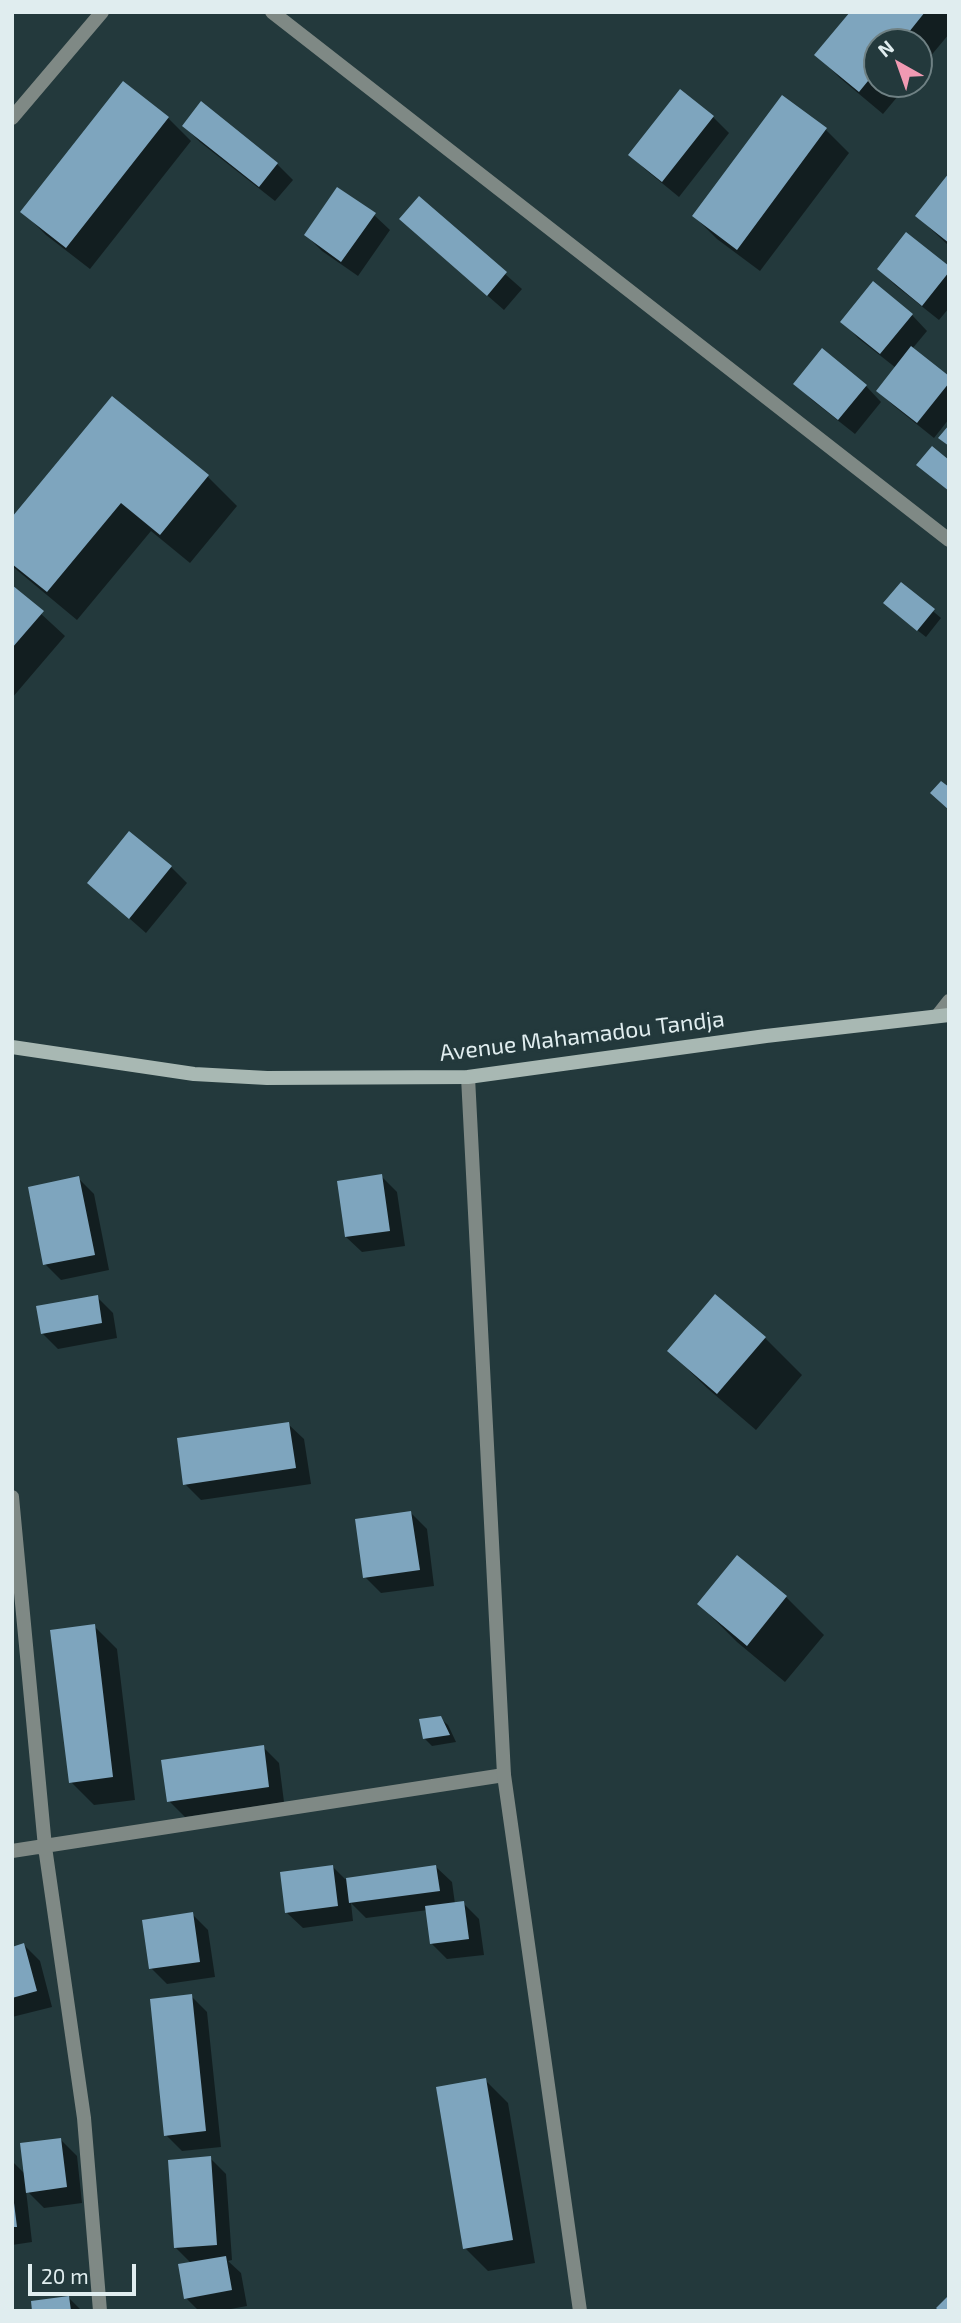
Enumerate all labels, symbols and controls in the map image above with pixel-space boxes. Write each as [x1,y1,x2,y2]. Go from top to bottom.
north arrow [863,28,933,98]
text: N [873,35,898,61]
street label: Avenue Mahamadou Tandja [438,1005,726,1067]
scale bar [32,2250,140,2294]
text: 20 m [41,2263,89,2288]

